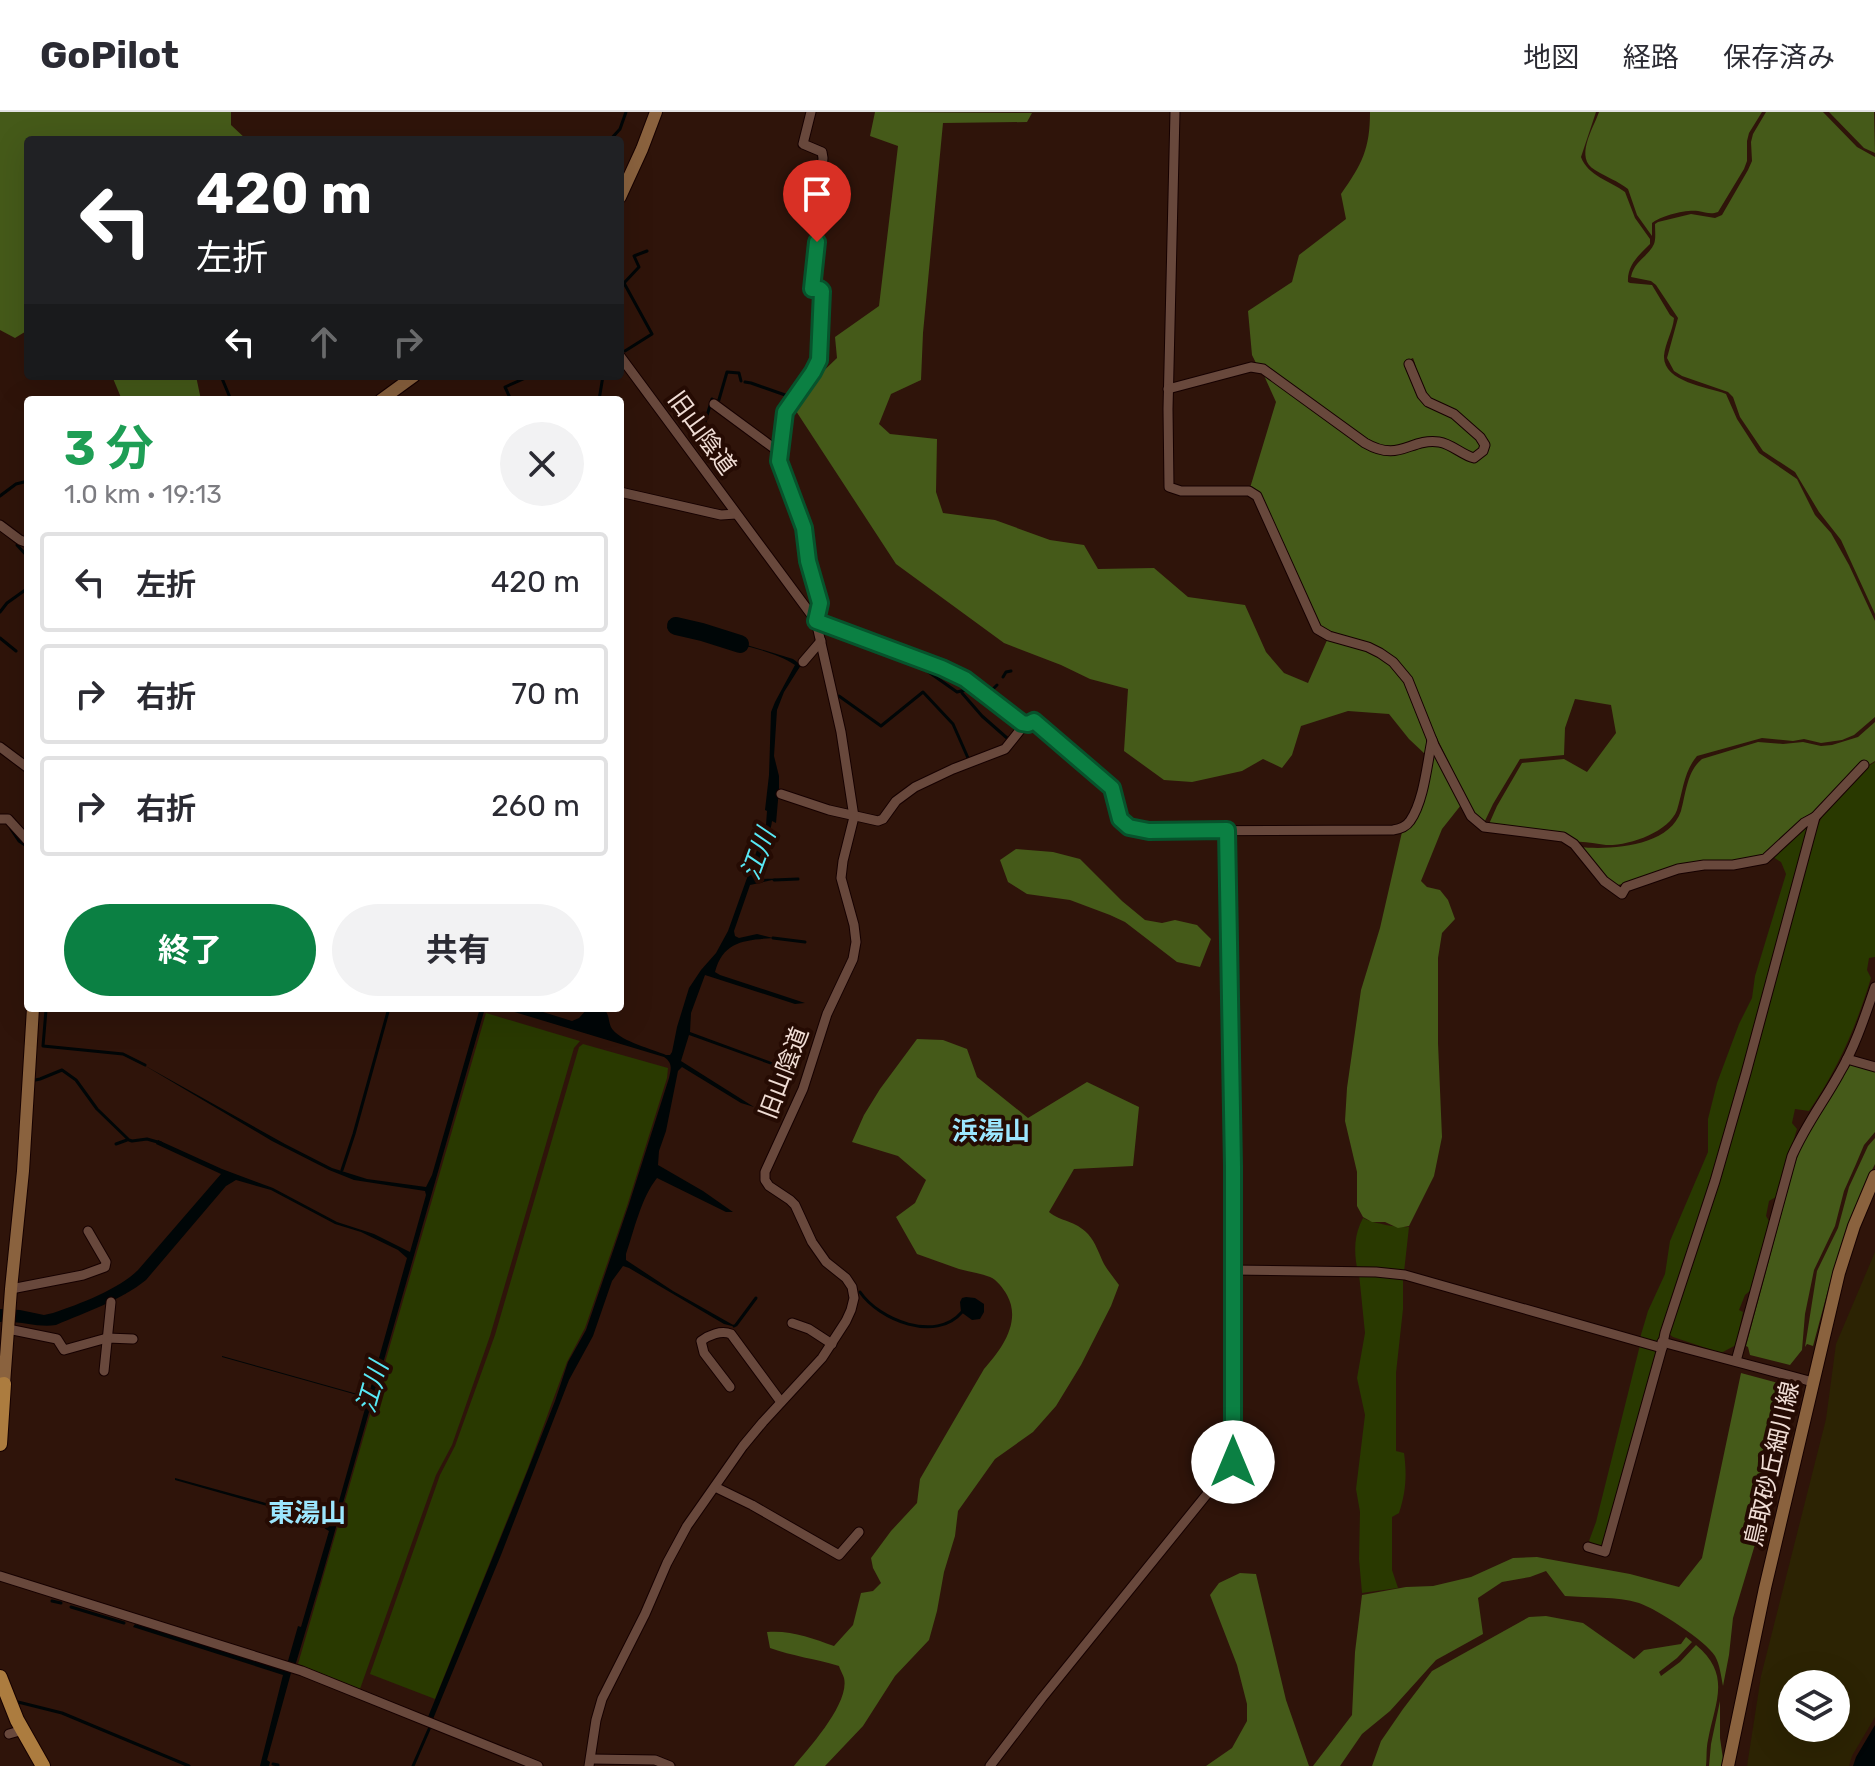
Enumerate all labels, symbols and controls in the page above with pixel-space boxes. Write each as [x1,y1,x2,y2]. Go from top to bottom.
text: GoPilot [40,32,179,78]
text: 地図 [1523,41,1579,74]
text: 経路 [1623,41,1679,74]
text: 保存済み [1723,41,1835,74]
pin [783,160,851,242]
text: 420 m [196,161,372,227]
icon: left [64,168,168,272]
icon: arrive [795,172,839,216]
text: 左折 [196,236,268,279]
icon: left [218,320,262,364]
icon: ahead [302,320,346,364]
icon: right [386,320,430,364]
street label: 旧山陰道 [662,386,742,480]
text: 3 分 [64,420,154,477]
button: close [500,422,584,506]
text: 1.0 km · 19:13 [64,479,222,510]
icon: left [68,560,112,604]
text: 420 m [491,564,580,600]
text: 左折 [136,567,196,603]
icon: right [68,672,112,716]
text: 70 m [512,676,580,712]
text: 右折 [136,679,196,715]
icon: right [68,784,112,828]
text: 260 m [491,788,580,824]
text: 右折 [136,791,196,827]
water label: 江川 [735,822,783,884]
button: 終了 [64,904,316,996]
button: 共有 [332,904,584,996]
street label: 旧山陰道 [754,1023,814,1123]
district label: 浜湯山 [952,1116,1030,1147]
water label: 江川 [350,1355,395,1416]
street label: 鳥取砂丘細川線 [1739,1379,1805,1549]
position arrow [1191,1420,1275,1504]
district label: 東湯山 [268,1498,346,1529]
map controls [1778,1670,1850,1742]
button: layers [1778,1670,1850,1742]

